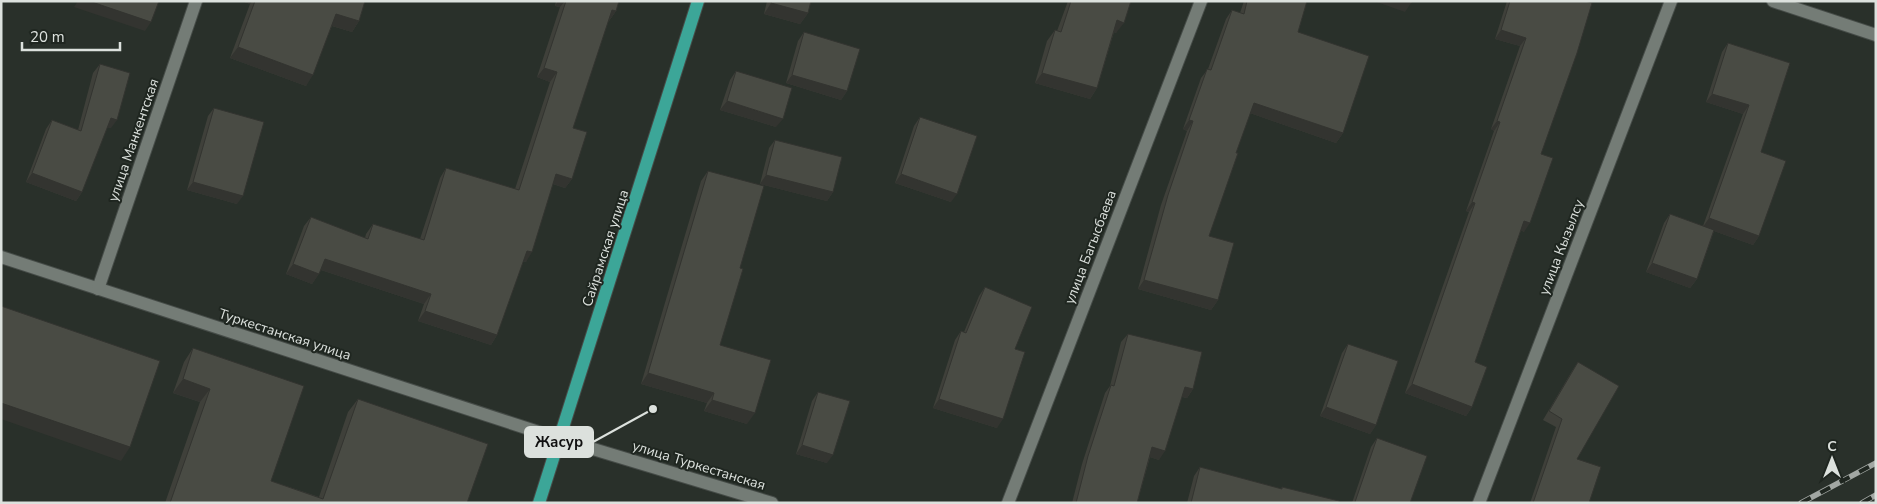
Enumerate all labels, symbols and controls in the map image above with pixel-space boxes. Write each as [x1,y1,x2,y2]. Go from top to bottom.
scale bar [22,20,120,52]
text: 20 m [30,27,65,47]
street label: улица Манкентская [104,76,163,204]
street label: Сайрамская улица [578,187,633,309]
street label: улица Багысбаева [1060,187,1121,307]
street label: улица Кызылсу [1534,196,1589,298]
street label: Туркестанская улица [216,304,354,365]
callout: Жасур [525,427,593,457]
text: Жасур [535,432,583,452]
north arrow [1807,434,1857,484]
street label: улица Туркестанская [630,436,768,495]
text: С [1827,437,1837,456]

